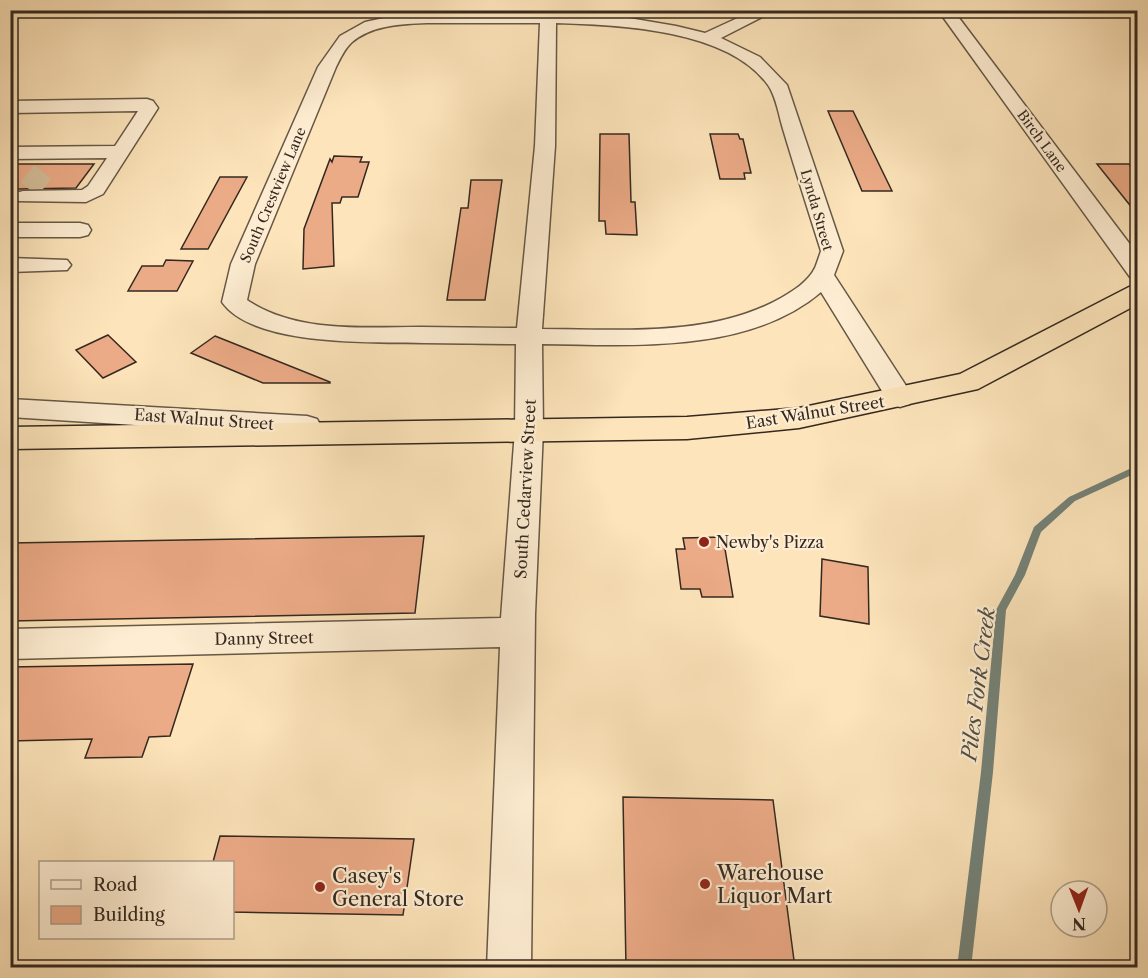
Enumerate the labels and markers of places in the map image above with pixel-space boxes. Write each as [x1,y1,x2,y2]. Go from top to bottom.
place label: Newby's Pizza [716,532,824,552]
marker: Newby's Pizza [697,535,711,549]
place label: Warehouse Liquor Mart [716,861,832,908]
place label: Casey's General Store [332,864,464,911]
marker: Warehouse Liquor Mart [698,877,712,891]
marker: Casey's General Store [313,880,327,894]

